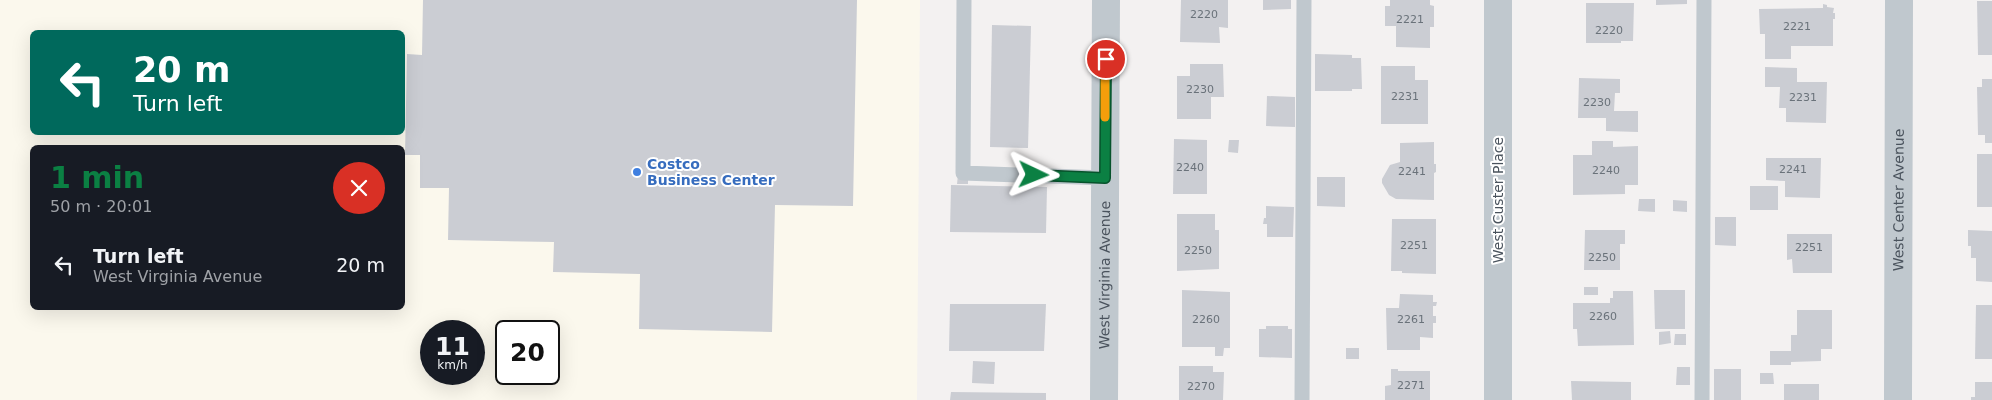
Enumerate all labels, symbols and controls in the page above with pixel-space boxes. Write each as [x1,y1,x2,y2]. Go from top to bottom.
house number: 2220 [1190,8,1218,21]
house number: 2221 [1396,13,1424,26]
house number: 2221 [1783,20,1811,33]
house number: 2220 [1595,24,1623,37]
pin [1085,38,1127,80]
icon: arrive [1092,45,1120,73]
icon: left [50,50,115,115]
text: 20 m [133,50,230,90]
house number: 2230 [1186,83,1214,96]
house number: 2231 [1391,90,1419,103]
text: Turn left [133,91,222,116]
house number: 2231 [1789,91,1817,104]
house number: 2230 [1583,96,1611,109]
street label: West Center Avenue [1890,129,1907,271]
street label: West Custer Place [1490,137,1506,263]
position arrow [1007,148,1059,200]
place label: Costco Business Center [647,156,775,188]
text: 1 min [50,160,144,195]
house number: 2240 [1176,161,1204,174]
button: close [333,162,385,214]
house number: 2241 [1779,163,1807,176]
house number: 2240 [1592,164,1620,177]
house number: 2241 [1398,165,1426,178]
marker: Costco Business Center [631,166,643,178]
text: 50 m · 20:01 [50,197,152,216]
street label: West Virginia Avenue [1096,201,1113,349]
house number: 2251 [1400,239,1428,252]
house number: 2251 [1795,241,1823,254]
house number: 2250 [1184,244,1212,257]
text: Turn left [93,245,184,267]
icon: left [50,251,78,279]
house number: 2250 [1588,251,1616,264]
text: 20 m [336,254,385,276]
text: West Virginia Avenue [93,267,262,286]
house number: 2260 [1589,310,1617,323]
house number: 2260 [1192,313,1220,326]
house number: 2261 [1397,313,1425,326]
speed limit sign: 20 [495,320,560,385]
text: 11 [435,332,470,361]
text: km/h [437,358,468,372]
house number: 2271 [1397,379,1425,392]
house number: 2270 [1187,380,1215,393]

